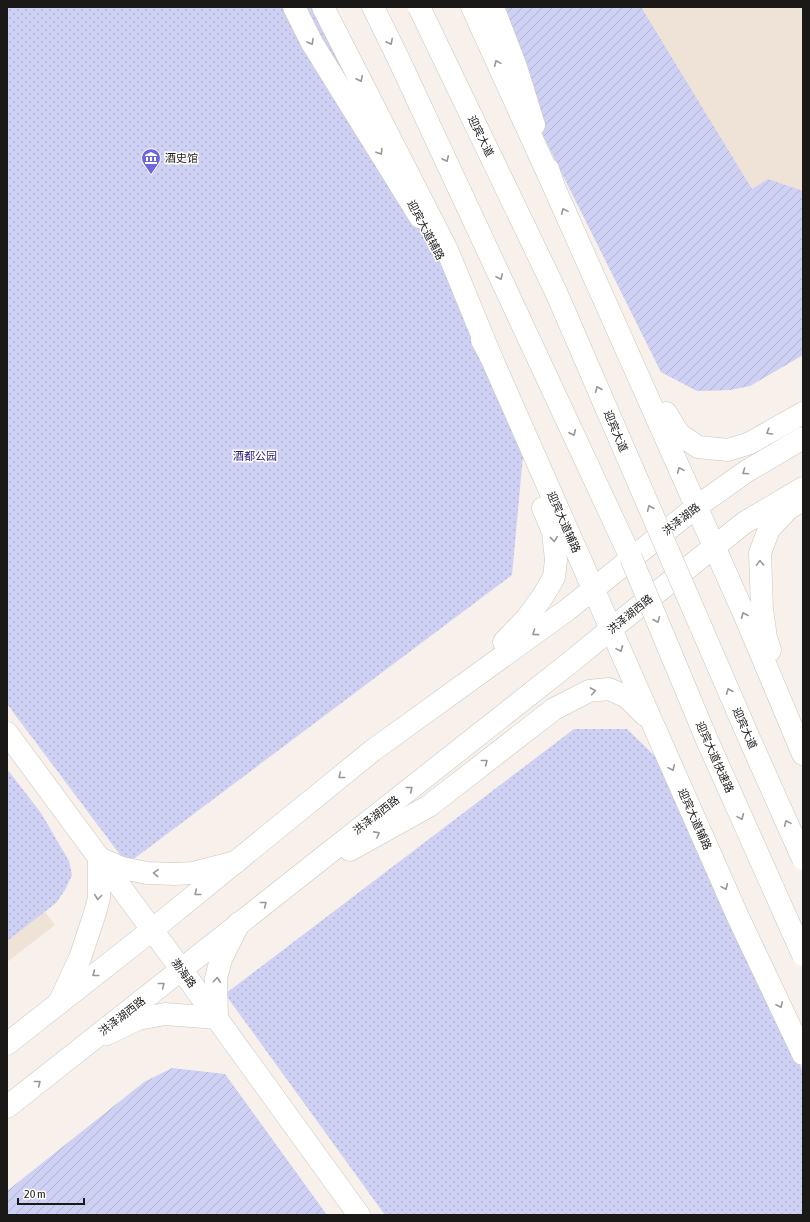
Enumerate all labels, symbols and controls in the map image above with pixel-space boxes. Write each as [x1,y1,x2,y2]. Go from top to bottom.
one-way arrow [385,37,393,45]
one-way arrow [307,38,314,45]
one-way arrow [494,59,502,67]
one-way arrow [355,75,362,82]
street label: 迎宾大道 [466,114,496,158]
museum icon: 酒史馆 [140,147,162,175]
one-way arrow [375,148,383,155]
place label: 酒史馆 [165,152,198,164]
one-way arrow [441,155,449,163]
street label: 迎宾大道辅路 [405,198,447,262]
one-way arrow [561,207,569,215]
one-way arrow [495,273,503,281]
one-way arrow [595,385,603,393]
street label: 迎宾大道 [602,408,630,454]
one-way arrow [766,428,773,435]
one-way arrow [568,429,576,437]
park label: 酒都公园 [233,450,277,462]
one-way arrow [677,467,685,475]
one-way arrow [743,467,750,474]
street label: 迎宾大道辅路 [545,489,583,555]
street label: 洪泽湖路 [660,501,702,537]
one-way arrow [647,505,655,512]
one-way arrow [549,536,558,542]
one-way arrow [756,560,764,566]
street label: 洪泽湖西路 [605,592,655,636]
one-way arrow [741,611,749,619]
one-way arrow [652,616,660,623]
one-way arrow [532,628,539,635]
one-way arrow [615,645,623,653]
one-way arrow [590,688,596,696]
one-way arrow [726,688,734,696]
street label: 迎宾大道 [731,705,759,751]
street label: 迎宾大道快速路 [694,719,736,795]
one-way arrow [481,760,488,767]
one-way arrow [667,764,675,771]
one-way arrow [339,771,346,778]
street label: 迎宾大道辅路 [676,786,714,852]
one-way arrow [405,787,412,794]
street label: 洪泽湖西路 [351,793,401,837]
one-way arrow [736,812,744,820]
one-way arrow [784,820,792,828]
one-way arrow [373,832,381,839]
one-way arrow [153,869,159,878]
one-way arrow [720,883,728,890]
one-way arrow [194,889,202,896]
one-way arrow [94,894,103,900]
one-way arrow [259,902,266,909]
street label: 渤海路 [169,956,199,990]
one-way arrow [93,970,100,977]
one-way arrow [212,976,221,983]
one-way arrow [157,982,164,989]
street label: 洪泽湖西路 [97,994,147,1038]
one-way arrow [775,1001,783,1008]
one-way arrow [33,1080,40,1087]
scale bar [18,1180,84,1206]
text: 20 m [24,1187,46,1201]

